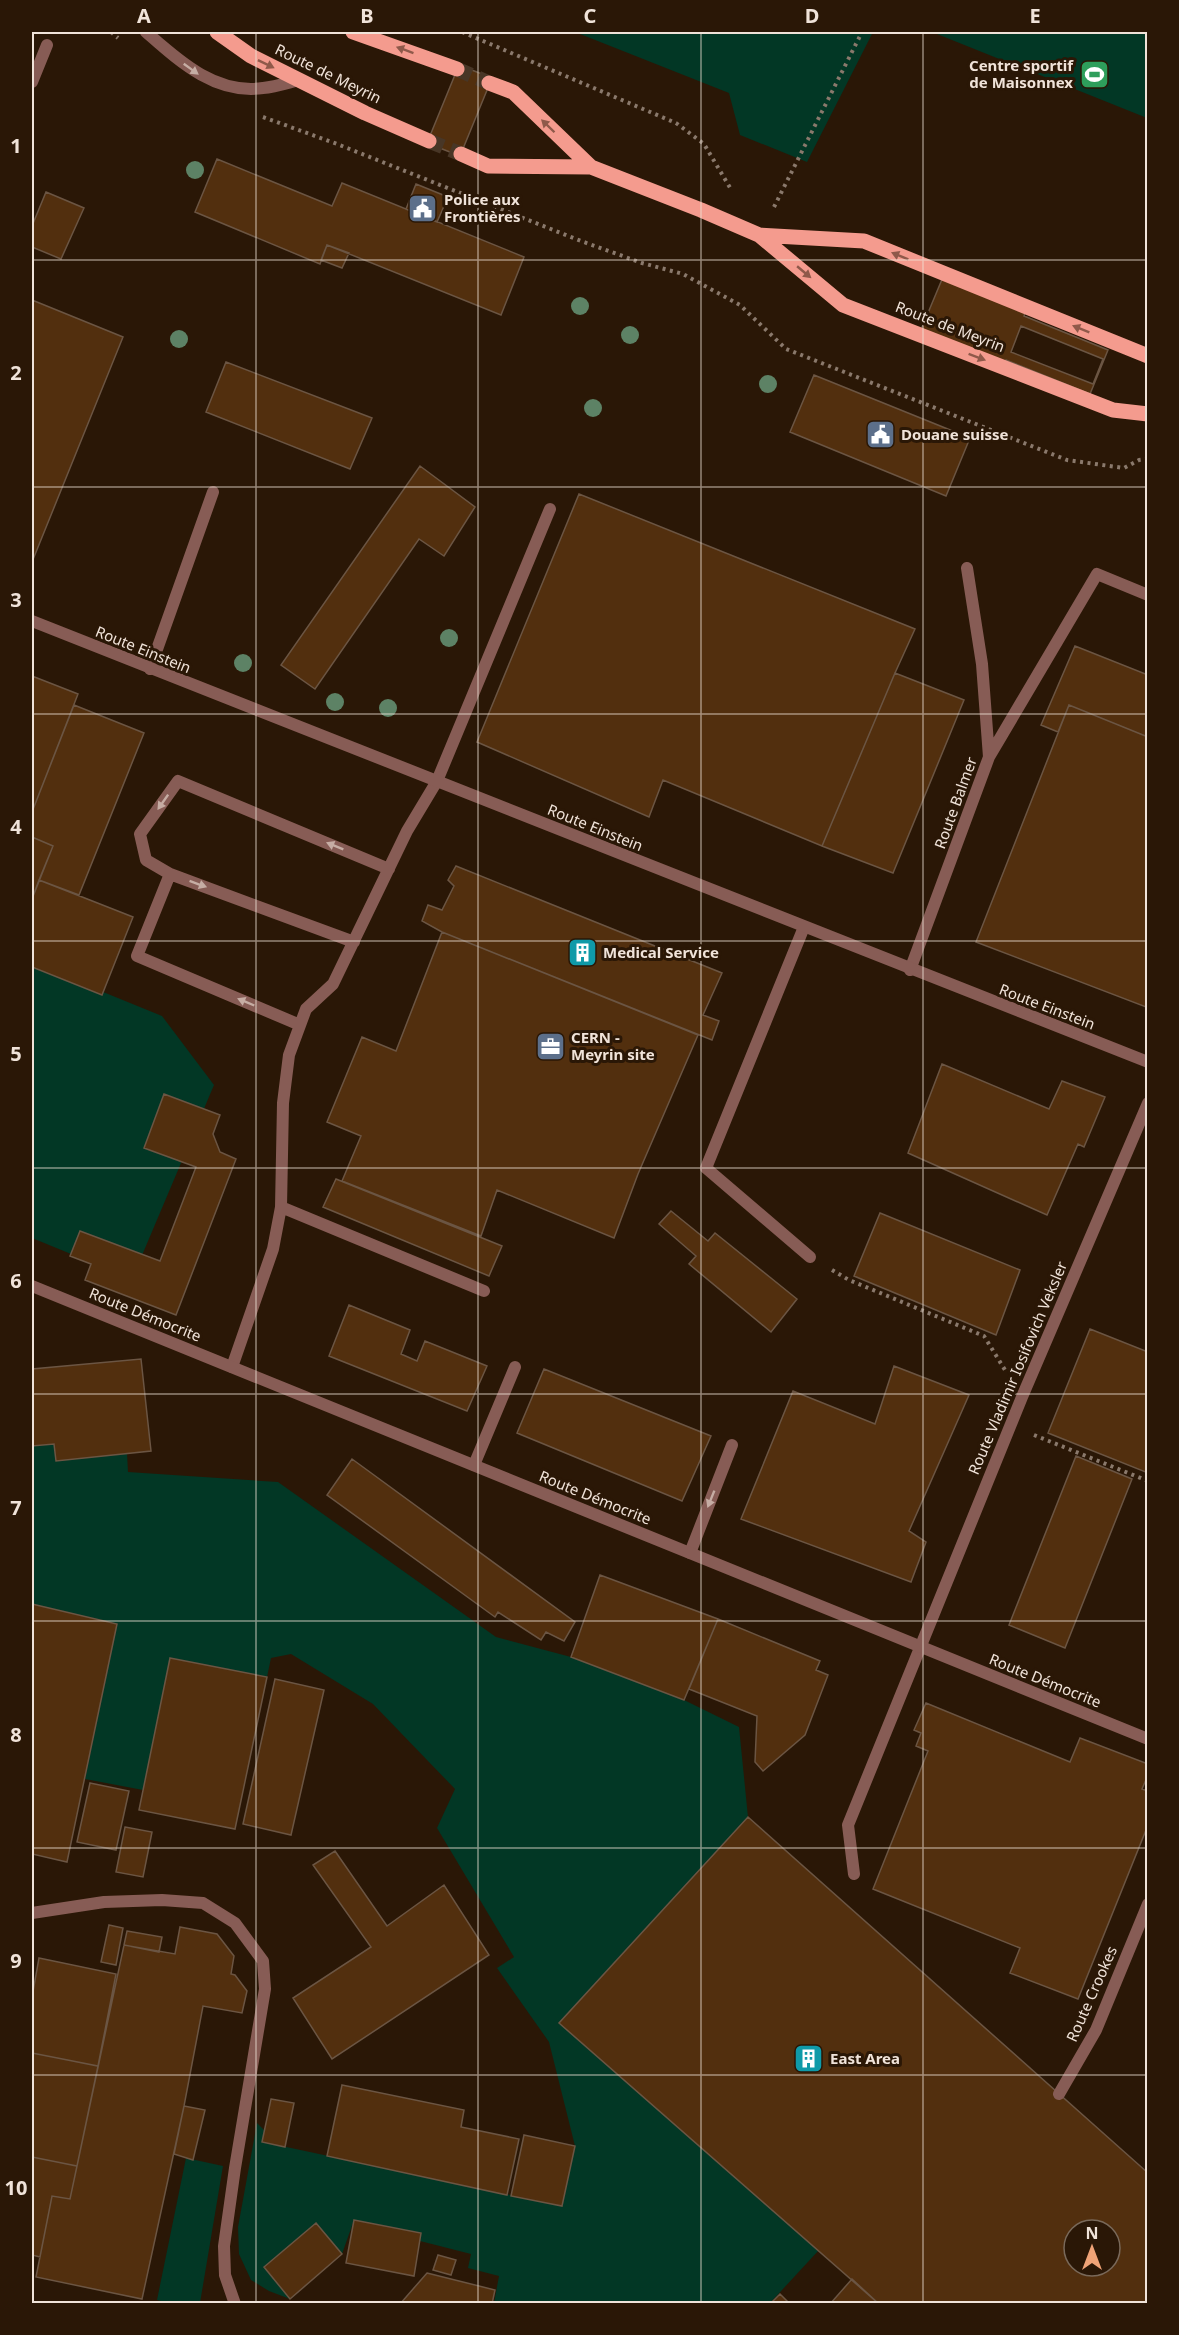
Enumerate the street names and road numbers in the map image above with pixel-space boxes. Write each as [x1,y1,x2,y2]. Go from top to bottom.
street label: Route de Meyrin [272,39,385,107]
street label: Route de Meyrin [893,296,1008,356]
street label: Route Einstein [93,621,194,677]
street label: Route Balmer [929,754,981,851]
street label: Route Einstein [545,799,646,855]
street label: Route Einstein [997,979,1098,1034]
street label: Route Vladimir Iosifovich Veksler [963,1258,1071,1477]
street label: Route Démocrite [86,1282,204,1346]
street label: Route Démocrite [536,1465,654,1529]
street label: Route Démocrite [986,1648,1104,1712]
street label: Route Crookes [1061,1943,1121,2045]

